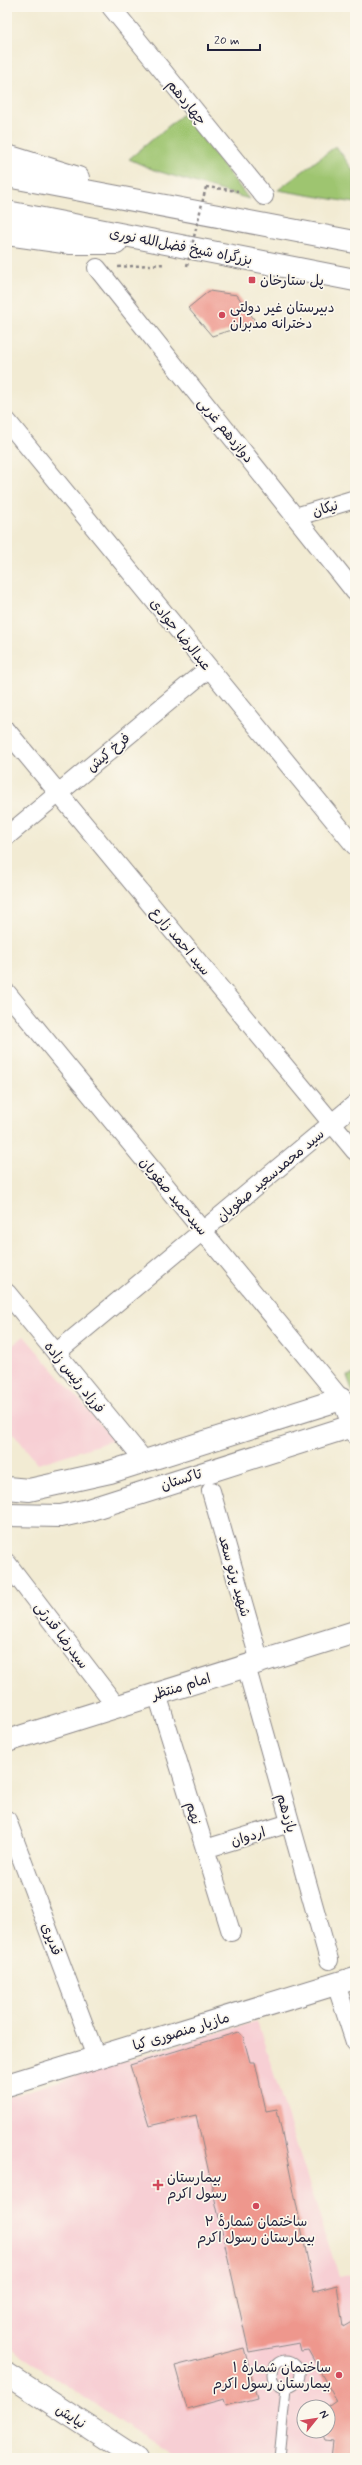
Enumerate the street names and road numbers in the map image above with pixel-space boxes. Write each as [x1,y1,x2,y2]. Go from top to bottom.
street label: چهاردهم [162,76,210,130]
street label: بزرگراه شیخ فضل‌الله نوری [108,224,254,270]
street label: دوازدهم غربی [193,394,257,468]
street label: نیکان [310,497,340,521]
street label: عبدالرضا جوادی [146,595,215,674]
street label: فرخ کیش [83,729,134,776]
street label: سید احمد زارع [146,904,214,980]
street label: سید محمدسعید صفویان [213,1125,328,1226]
street label: سیدحمید صفویان [135,1154,211,1240]
street label: فرزاد رئیس زاده [40,1338,109,1417]
street label: تاکستان [158,1465,205,1495]
street label: شهید پرتو سعد [214,1533,254,1619]
street label: سیدرضا قدرتی [30,1599,92,1673]
street label: امام منتظر [149,1669,213,1706]
street label: یازدهم [271,1792,300,1835]
street label: نهم [180,1800,205,1827]
street label: اردوان [229,1823,268,1851]
street label: قدیری [37,1921,65,1958]
street label: مازیار منصوری کیا [131,2009,232,2055]
street label: نیایش [52,2401,89,2433]

